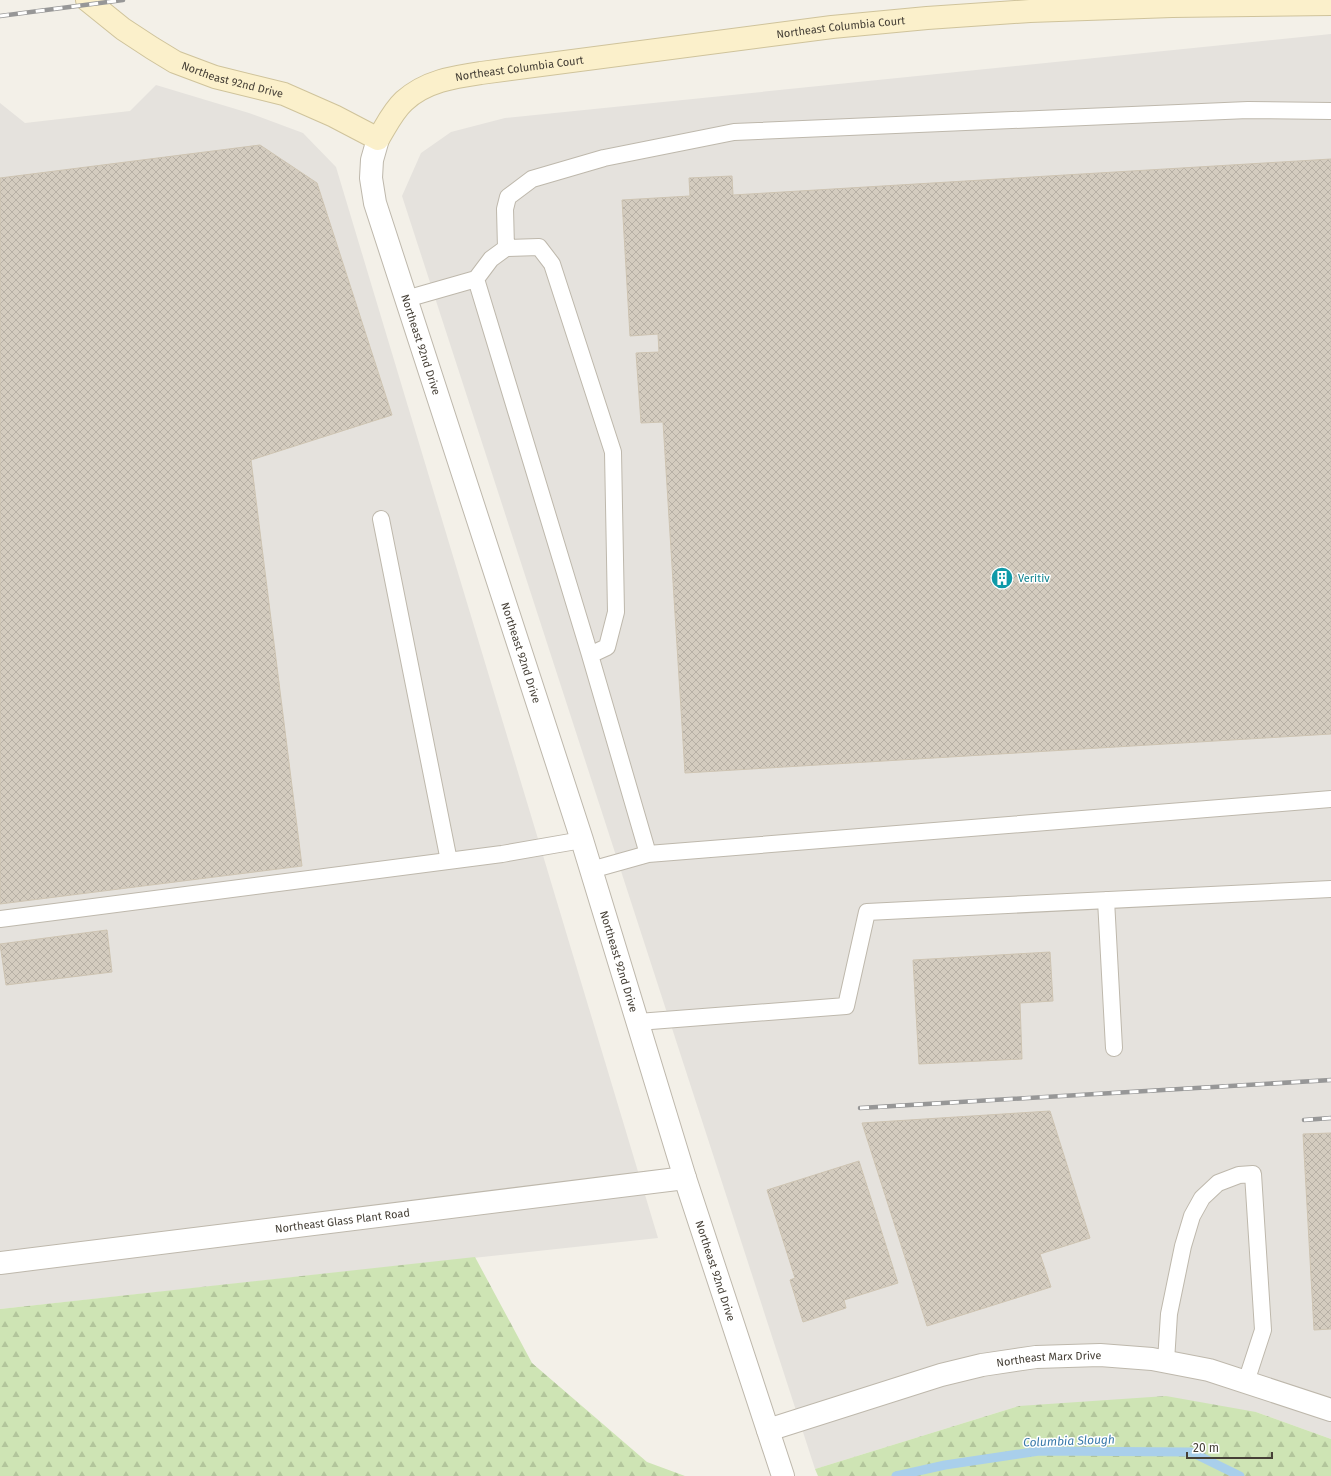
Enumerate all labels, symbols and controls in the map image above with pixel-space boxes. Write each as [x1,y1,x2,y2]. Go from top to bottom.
street label: Northeast Columbia Court [776,14,906,41]
street label: Northeast Columbia Court [454,54,584,84]
street label: Northeast 92nd Drive [180,59,284,101]
street label: Northeast 92nd Drive [398,293,443,397]
building icon: Veritiv [989,565,1015,591]
place label: Veritiv [1018,572,1050,585]
street label: Northeast 92nd Drive [498,601,543,705]
street label: Northeast 92nd Drive [597,909,640,1014]
street label: Northeast Glass Plant Road [274,1206,411,1236]
street label: Northeast 92nd Drive [692,1219,738,1323]
street label: Northeast Marx Drive [996,1349,1102,1370]
water label: Columbia Slough [1023,1432,1115,1450]
scale bar [1187,1434,1272,1460]
text: 20 m [1193,1441,1219,1455]

